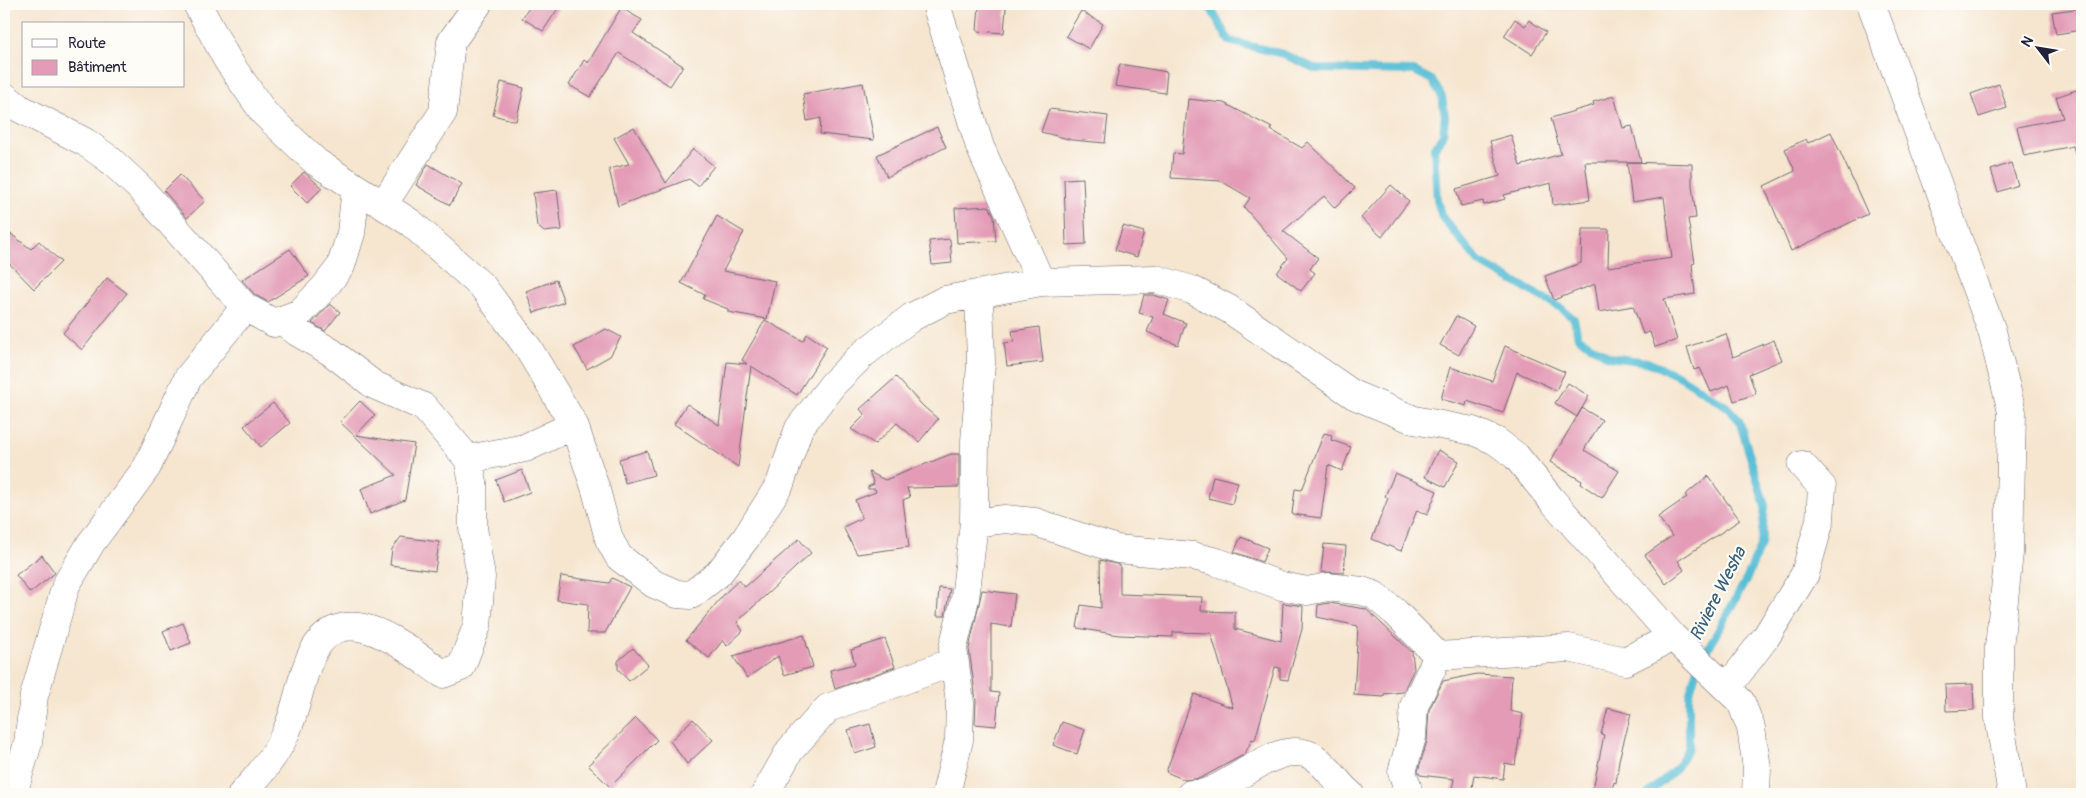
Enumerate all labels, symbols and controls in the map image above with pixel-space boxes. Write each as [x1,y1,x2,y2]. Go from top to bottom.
legend [22,22,185,88]
north arrow [2014,22,2064,72]
text: N [2018,33,2037,50]
text: Route [68,34,106,53]
text: Bâtiment [68,58,128,77]
water label: Riviere Wesha [1685,542,1752,645]

